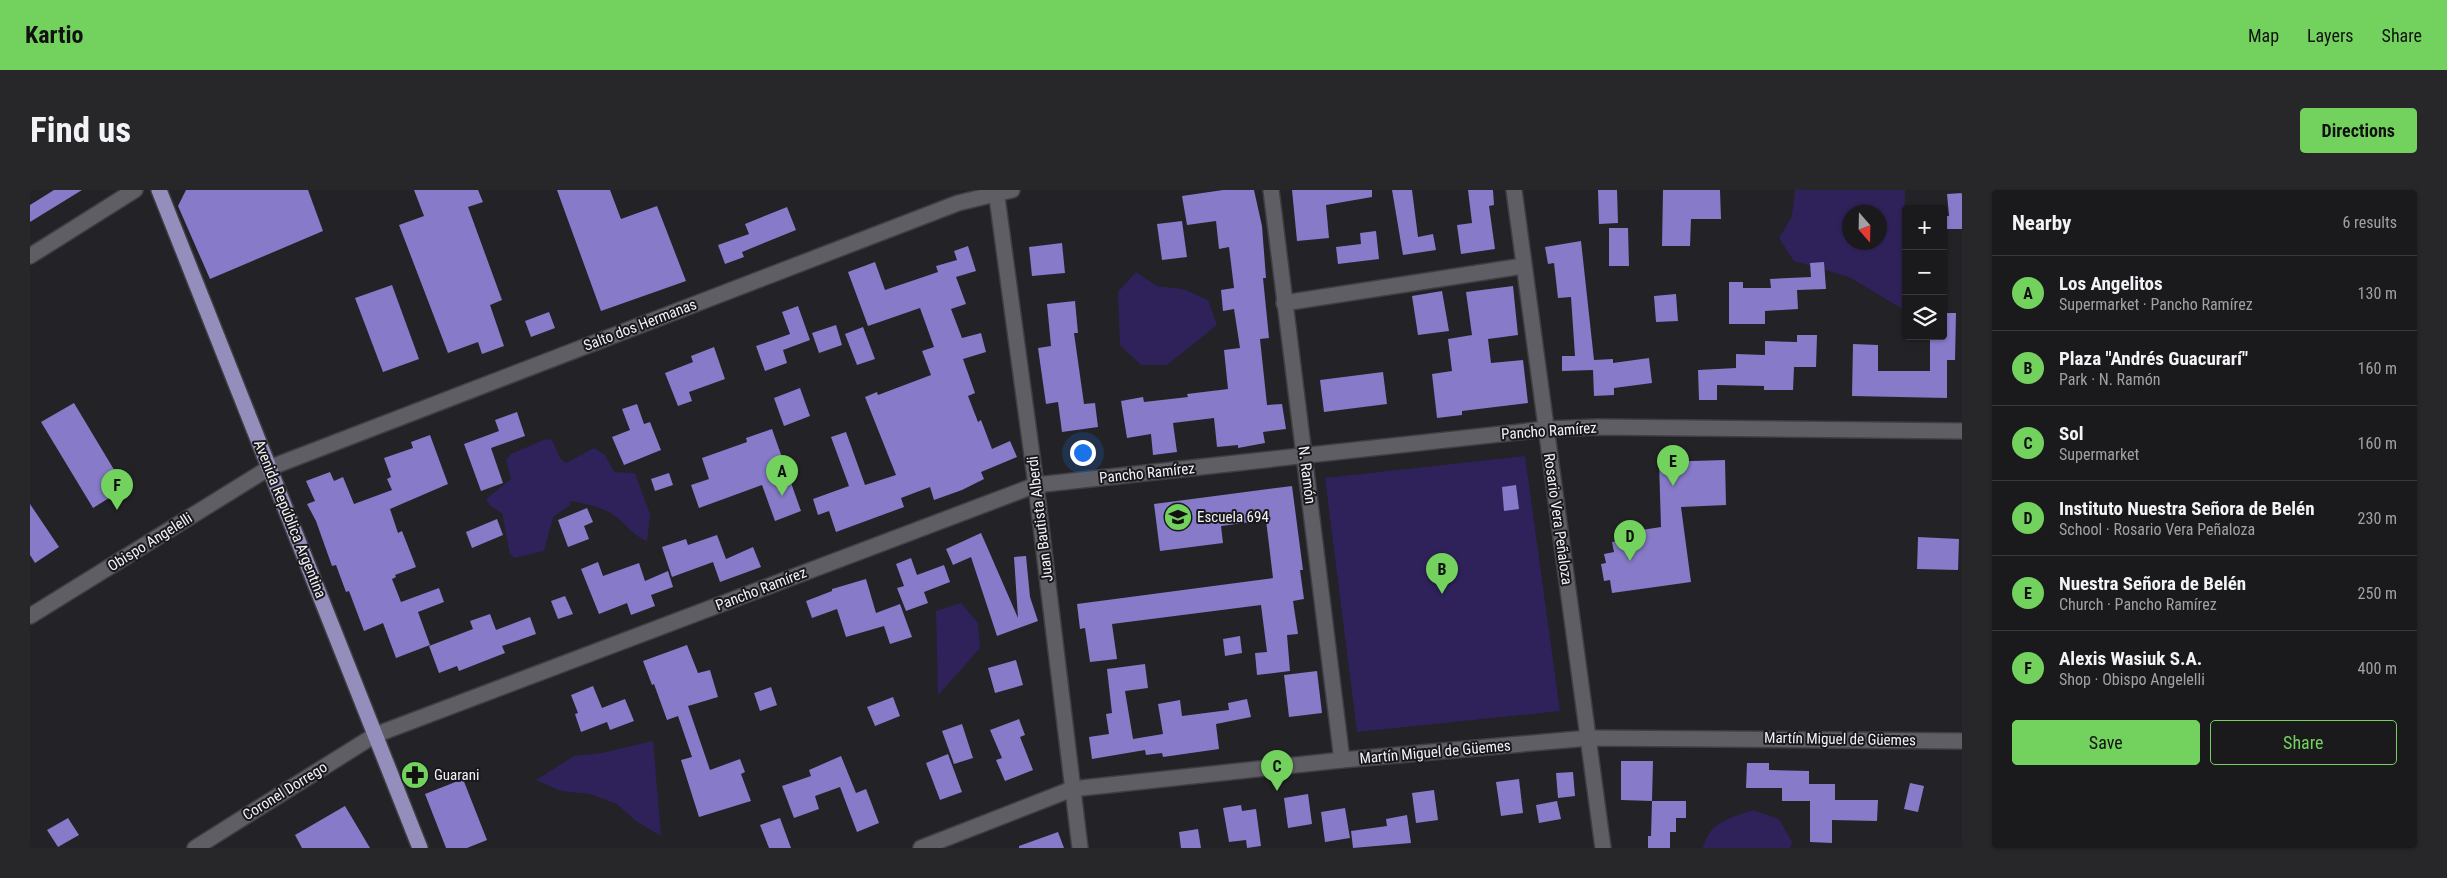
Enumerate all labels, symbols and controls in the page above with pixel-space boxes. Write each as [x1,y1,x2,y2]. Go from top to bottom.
text: Kartio [25,21,83,49]
text: Map [2248,25,2279,46]
text: Layers [2307,25,2354,46]
text: Share [2382,25,2422,46]
button: Directions [2300,108,2417,153]
text: Find us [30,110,131,151]
north arrow [1842,205,1887,250]
map controls [1902,205,1947,340]
button: + [1902,205,1947,250]
text: Nearby [2012,211,2071,235]
text: 6 results [2342,213,2397,232]
button: − [1902,250,1947,295]
text: Los Angelitos [2059,272,2163,295]
text: A [2023,284,2033,303]
text: 130 m [2358,284,2397,303]
street label: Salto dos Hermanas [581,295,699,355]
button: layers [1902,295,1947,340]
text: Supermarket · Pancho Ramírez [2059,295,2253,314]
text: Plaza "Andrés Guacurarí" [2059,347,2248,370]
text: B [2024,359,2032,378]
text: 160 m [2358,359,2397,378]
text: Park · N. Ramón [2059,370,2161,389]
street label: Pancho Ramírez [1501,419,1597,443]
text: Sol [2059,422,2084,445]
text: C [2023,434,2033,453]
text: 160 m [2358,434,2397,453]
street label: Avenida República Argentina [250,437,330,601]
your location [1070,440,1096,466]
street label: N. Ramón [1295,445,1319,505]
pin: E [1657,445,1689,486]
text: Supermarket [2059,445,2139,464]
street label: Rosario Vera Peñaloza [1540,452,1576,586]
pin: A [766,455,798,496]
street label: Juan Bautista Alberdi [1023,455,1057,583]
street label: Pancho Ramírez [1098,459,1196,487]
pin: F [101,469,133,510]
text: Instituto Nuestra Señora de Belén [2059,497,2315,520]
school or university icon: Escuela 694 [1163,502,1193,532]
place label: Escuela 694 [1197,508,1269,526]
street label: Obispo Angelelli [104,509,196,575]
text: D [2023,509,2033,528]
text: 230 m [2358,509,2397,528]
pin: D [1614,520,1646,561]
text: School · Rosario Vera Peñaloza [2059,520,2255,539]
pin: B [1426,553,1458,594]
street label: Pancho Ramírez [713,563,809,615]
text: Nuestra Señora de Belén [2059,572,2246,595]
text: E [2024,584,2032,603]
text: 250 m [2358,584,2397,603]
text: Church · Pancho Ramírez [2059,595,2217,614]
text: Alexis Wasiuk S.A. [2059,647,2202,670]
text: F [2024,659,2032,678]
text: 400 m [2358,659,2397,678]
text: Shop · Obispo Angelelli [2059,670,2205,689]
button: Save [2012,720,2200,765]
button: Share [2210,720,2397,765]
street label: Martín Miguel de Güemes [1764,729,1916,749]
street label: Martín Miguel de Güemes [1359,736,1511,768]
pin: C [1261,750,1293,791]
street label: Coronel Dorrego [239,758,331,824]
pharmacy icon: Guarani [400,760,430,790]
place label: Guarani [434,766,479,784]

